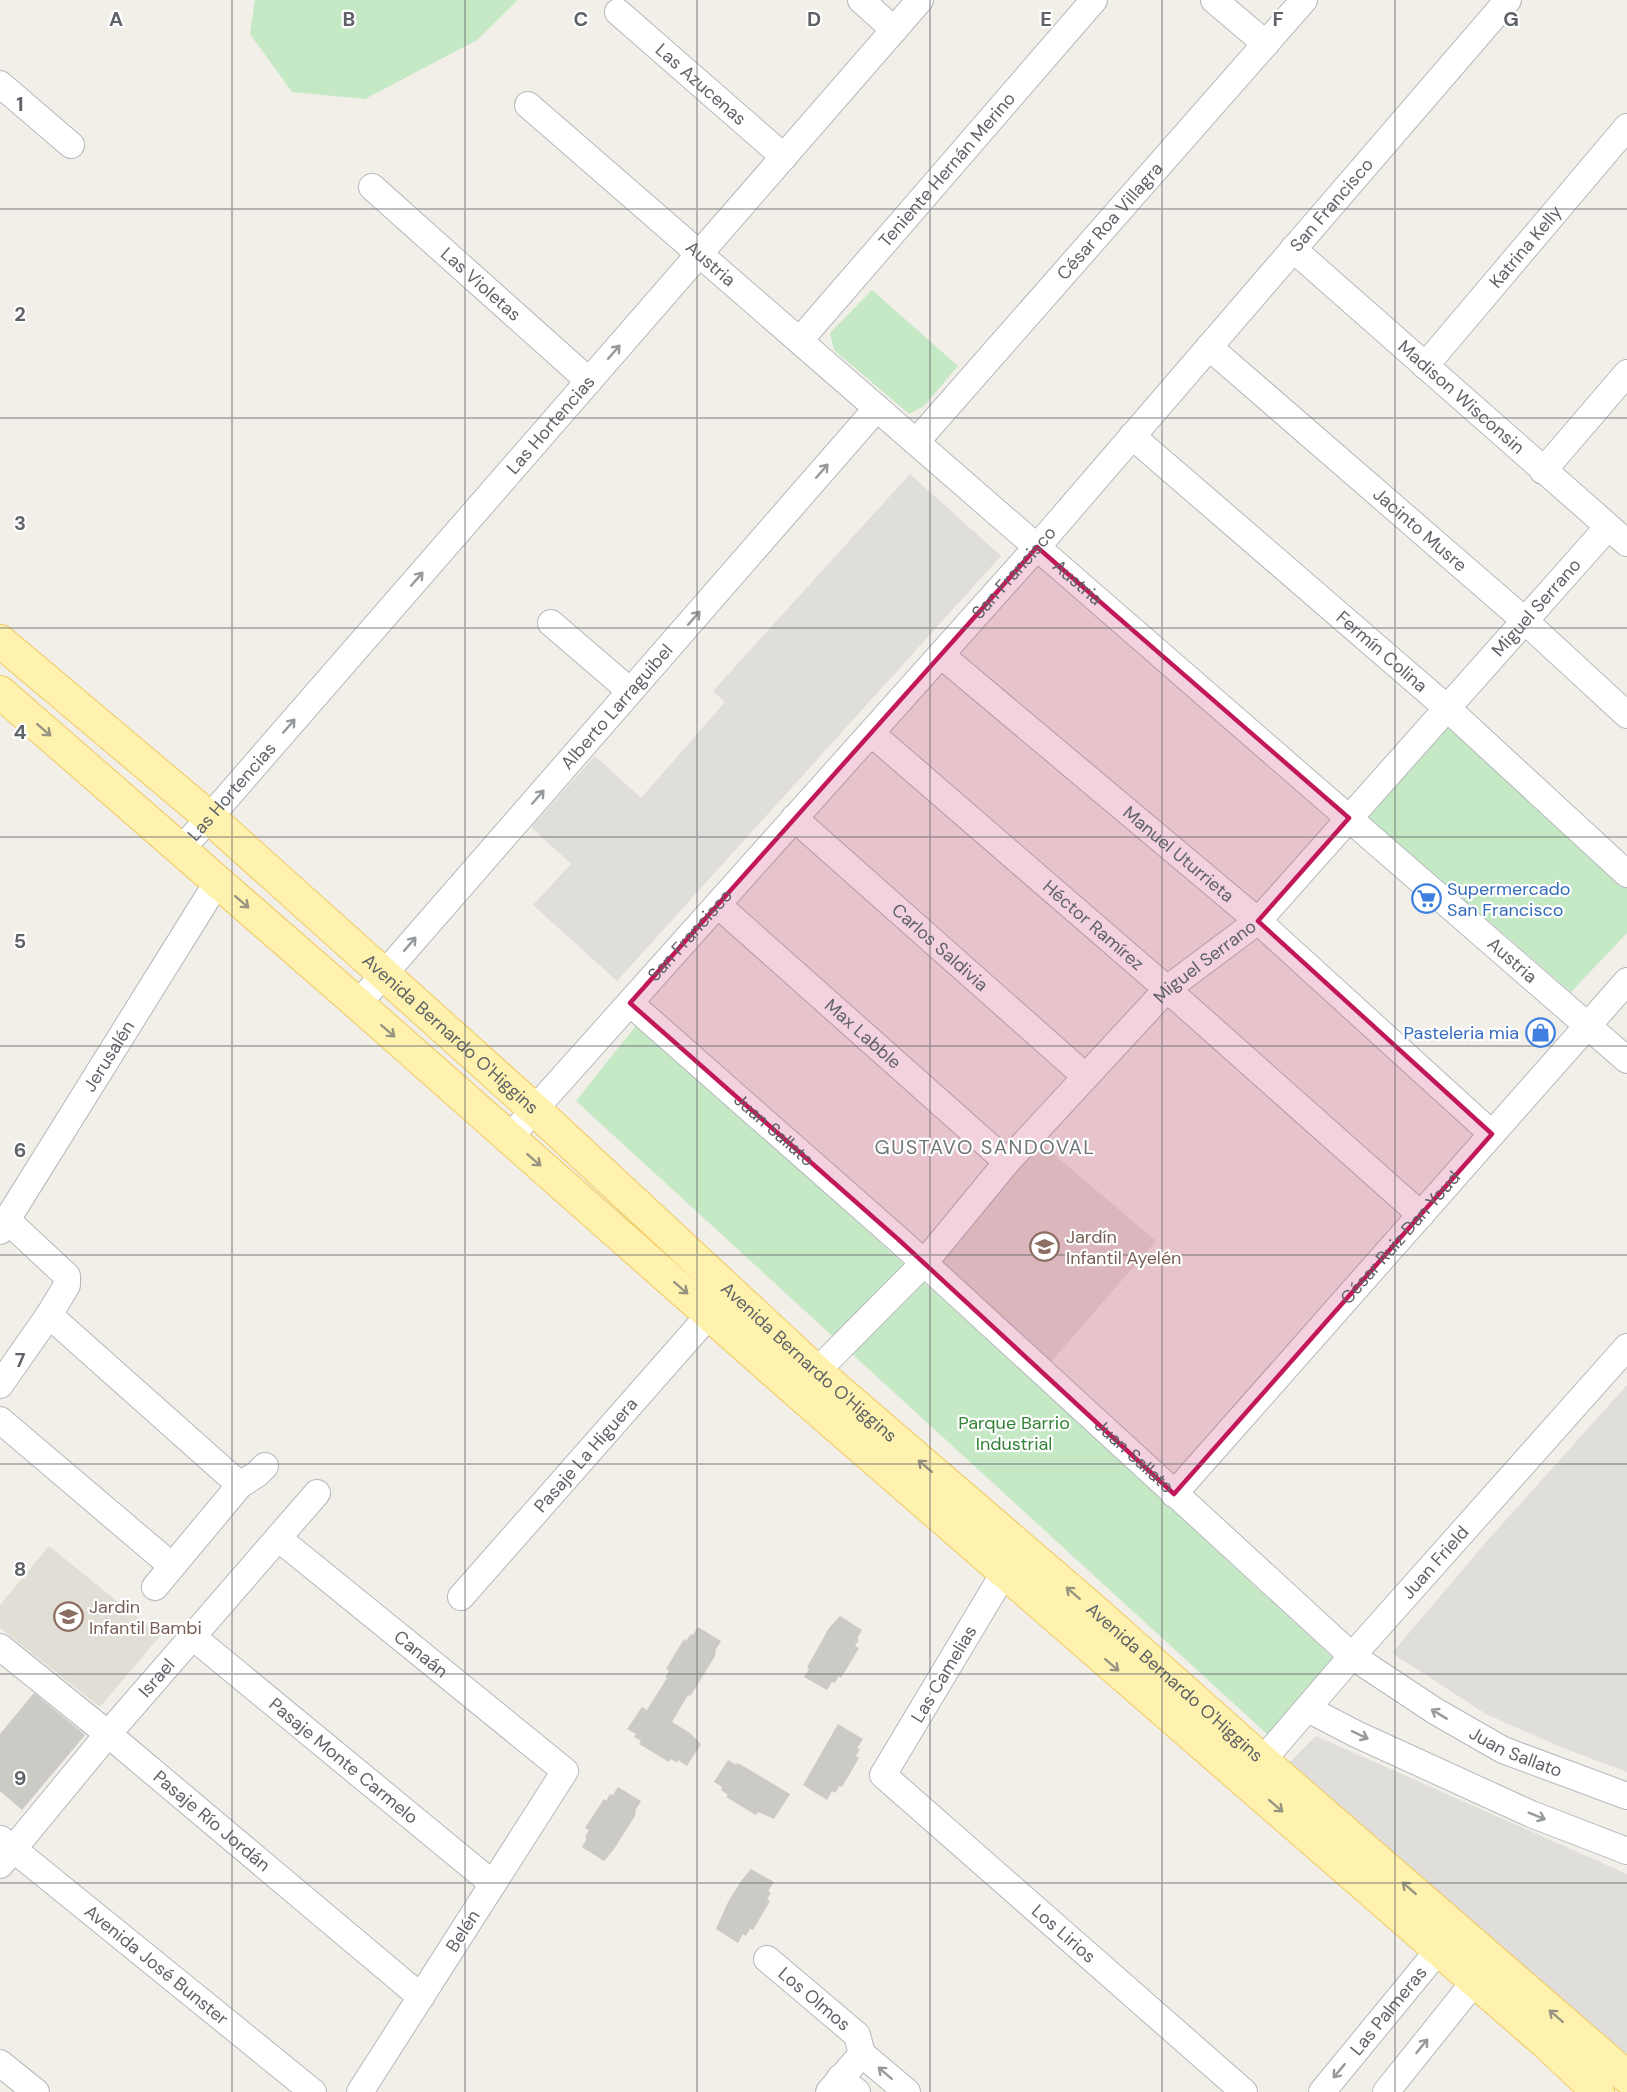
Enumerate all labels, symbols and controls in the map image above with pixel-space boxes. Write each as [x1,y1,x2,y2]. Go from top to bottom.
text: A [109,6,123,32]
text: B [343,6,355,32]
text: C [574,6,588,32]
text: D [807,6,821,32]
text: E [1040,6,1052,32]
text: F [1272,6,1284,32]
text: G [1503,6,1519,32]
street label: Las Azucenas [650,38,751,131]
street label: Teniente Hernán Merino [873,87,1021,252]
text: 1 [16,91,24,117]
street label: San Francisco [1284,153,1379,257]
street label: César Roa Villagra [1052,157,1168,285]
street label: Katrina Kelly [1484,201,1567,293]
street label: Austria [681,235,741,292]
street label: Las Violetas [436,242,526,327]
text: 2 [14,301,26,327]
street label: Madison Wisconsin [1393,335,1530,459]
one-way arrow [607,345,621,360]
street label: Las Hortencias [501,370,600,479]
one-way arrow [815,464,829,479]
street label: Jacinto Musre [1368,482,1472,577]
text: 3 [14,510,26,536]
street label: San Francisco [966,521,1062,624]
street label: Miguel Serrano [1486,553,1586,662]
street label: Austria [1048,554,1107,611]
one-way arrow [410,572,424,587]
street label: Fermín Colina [1331,606,1433,698]
one-way arrow [687,611,701,626]
street label: Alberto Larraguibel [555,639,678,775]
text: 4 [14,719,27,745]
one-way arrow [282,719,296,734]
one-way arrow [36,723,51,737]
street label: Las Hortencias [182,737,281,846]
one-way arrow [531,790,545,805]
street label: Manuel Uturrieta [1118,801,1239,908]
street label: Héctor Ramírez [1038,875,1149,976]
place label: Supermercado San Francisco [1447,877,1571,922]
supermarket icon: Supermercado San Francisco [1410,883,1442,915]
street label: San Francisco [642,884,738,987]
one-way arrow [234,895,249,909]
street label: Carlos Saldivia [887,898,993,997]
street label: Miguel Serrano [1148,914,1261,1008]
text: 5 [14,928,26,954]
street label: Austria [1482,932,1542,989]
one-way arrow [403,937,417,952]
street label: Avenida Bernardo O'Higgins [357,949,544,1120]
street label: Max Labble [820,993,906,1074]
street label: Jerusalén [78,1016,140,1096]
shop icon: Pasteleria mia [1524,1017,1556,1049]
place label: Pasteleria mia [1404,1021,1519,1045]
one-way arrow [380,1024,395,1038]
street label: Juan Sallato [729,1088,819,1172]
district label: GUSTAVO SANDOVAL [875,1134,1095,1160]
text: 6 [14,1137,26,1163]
one-way arrow [526,1153,542,1166]
street label: César Ruiz Dan Youd [1335,1166,1466,1309]
place label: Jardín Infantil Ayelén [1066,1225,1181,1270]
school or university icon: Jardín Infantil Ayelén [1029,1231,1061,1263]
street label: Avenida Bernardo O'Higgins [716,1277,902,1448]
one-way arrow [673,1281,688,1295]
text: 7 [15,1347,26,1373]
street label: Pasaje La Higuera [529,1392,643,1518]
park label: Parque Barrio Industrial [958,1411,1070,1456]
street label: Juan Sallato [1090,1414,1179,1499]
one-way arrow [917,1459,933,1472]
street label: Juan Frield [1396,1521,1474,1604]
text: 8 [14,1556,26,1582]
one-way arrow [1066,1586,1081,1600]
place label: Jardin Infantil Bambi [89,1595,202,1640]
street label: Avenida Bernardo O'Higgins [1081,1597,1268,1767]
school or university icon: Jardin Infantil Bambi [52,1601,84,1633]
street label: Las Camelias [906,1621,982,1727]
street label: Canaán [389,1625,453,1683]
street label: Israel [133,1653,180,1702]
one-way arrow [1104,1659,1120,1672]
street label: Pasaje Monte Carmelo [264,1692,423,1829]
one-way arrow [1431,1707,1448,1719]
street label: Juan Sallato [1465,1721,1566,1783]
one-way arrow [1350,1730,1368,1742]
text: 9 [14,1765,26,1791]
street label: Pasaje Río Jordán [148,1765,275,1877]
one-way arrow [1268,1800,1284,1813]
one-way arrow [1528,1811,1546,1822]
one-way arrow [1402,1881,1417,1895]
street label: Avenida José Bunster [79,1899,234,2031]
street label: Los Lirios [1026,1899,1101,1969]
street label: Belén [441,1905,485,1957]
street label: Las Palmeras [1345,1961,1432,2060]
street label: Los Olmos [773,1962,855,2036]
one-way arrow [1548,2009,1564,2022]
one-way arrow [1416,2038,1429,2054]
one-way arrow [1332,2063,1345,2079]
one-way arrow [878,2066,893,2080]

